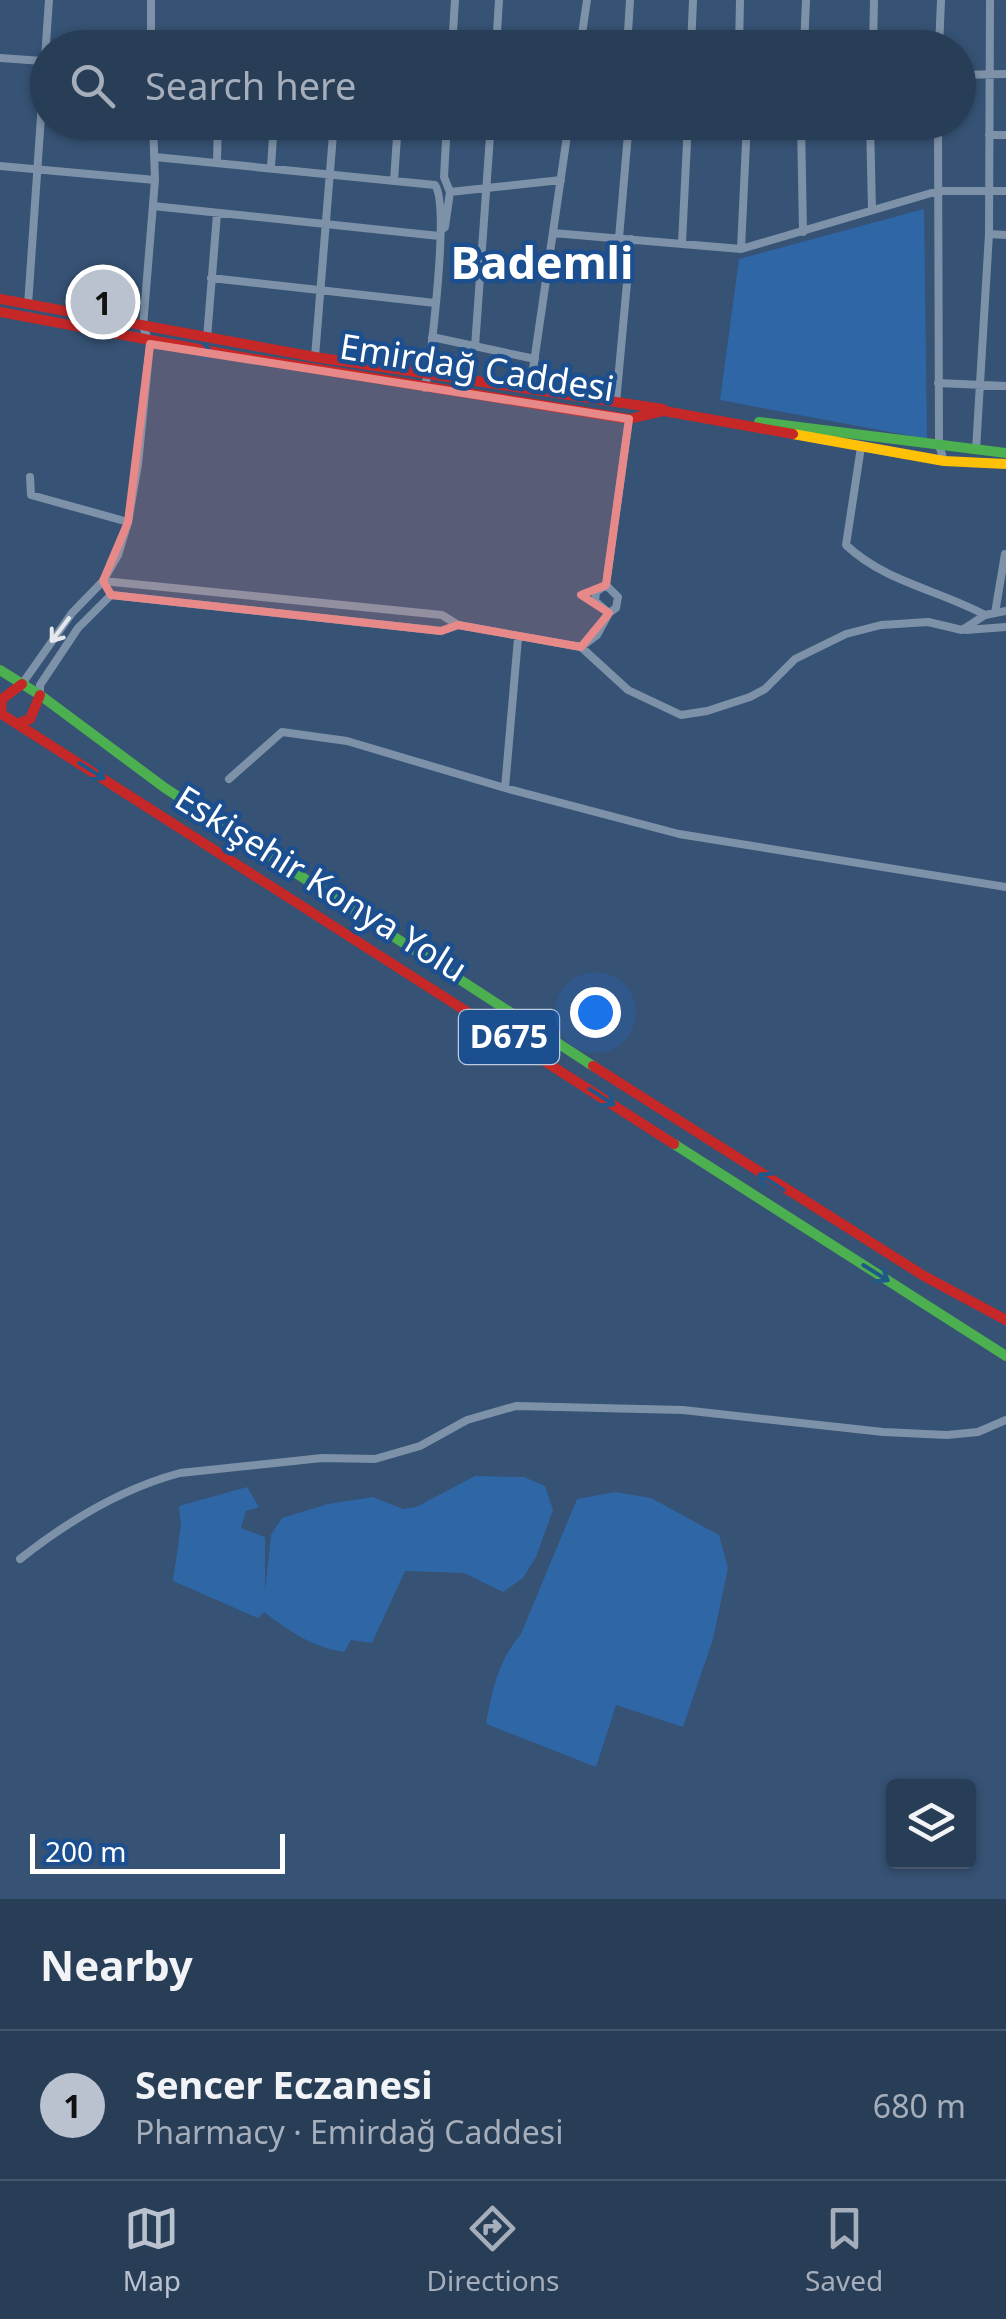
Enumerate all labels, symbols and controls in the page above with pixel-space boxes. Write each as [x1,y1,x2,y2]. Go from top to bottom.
search box [30,30,976,140]
icon: search [65,58,120,113]
text: Search here [145,59,356,111]
district label: Bademli [451,231,633,292]
pin: 1 [70,264,136,340]
street label: Emirdağ Caddesi [337,322,618,411]
one-way arrow [182,343,214,361]
one-way arrow [49,616,70,643]
one-way arrow [78,761,106,782]
street label: Eskişehir Konya Yolu [167,774,477,992]
your location [570,987,621,1038]
road number: D675 [459,1010,559,1064]
one-way arrow [587,1087,616,1108]
one-way arrow [758,1171,786,1192]
one-way arrow [861,1263,889,1283]
map controls [886,1779,976,1869]
button: layers [886,1779,976,1869]
scale bar [30,1829,285,1874]
text: 200 m [45,1832,127,1870]
text: Nearby [40,1936,193,1993]
text: Sencer Eczanesi [135,2058,433,2110]
text: 1 [63,2084,82,2127]
text: 680 m [873,2084,966,2127]
text: Pharmacy · Emirdağ Caddesi [135,2110,563,2153]
tab: Map [123,2201,181,2299]
tab: Directions [427,2201,559,2299]
tab: Saved [805,2201,883,2299]

